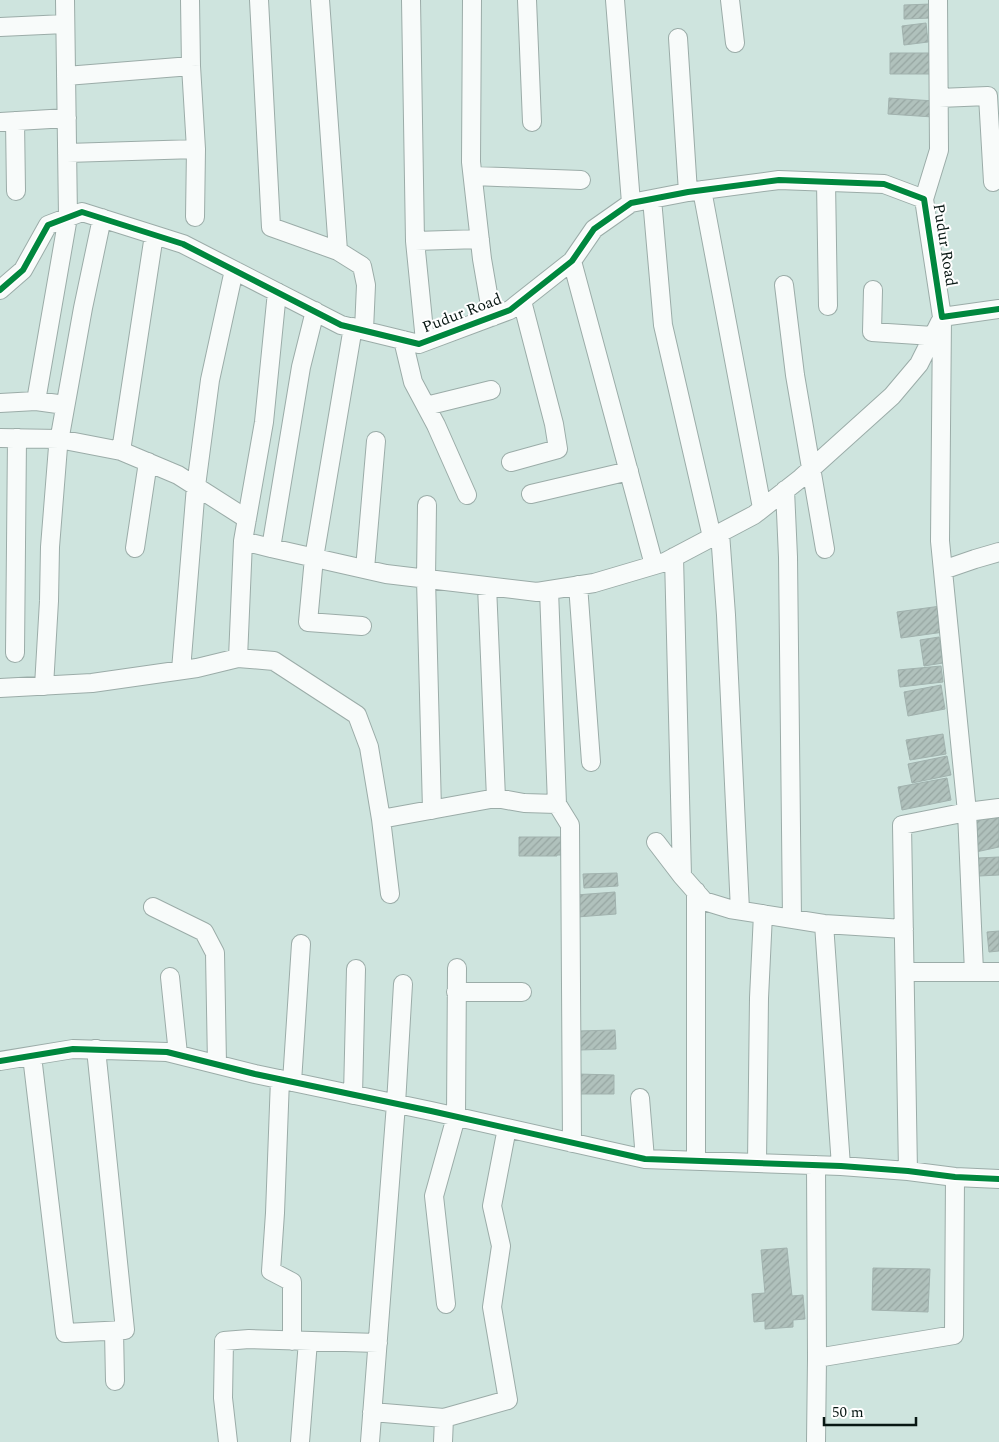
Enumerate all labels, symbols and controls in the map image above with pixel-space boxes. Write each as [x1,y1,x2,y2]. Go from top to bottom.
street label: Pudur Road [927,202,963,288]
street label: Pudur Road [419,287,505,339]
scale bar [824,1394,916,1426]
text: 50 m [832,1401,864,1424]

